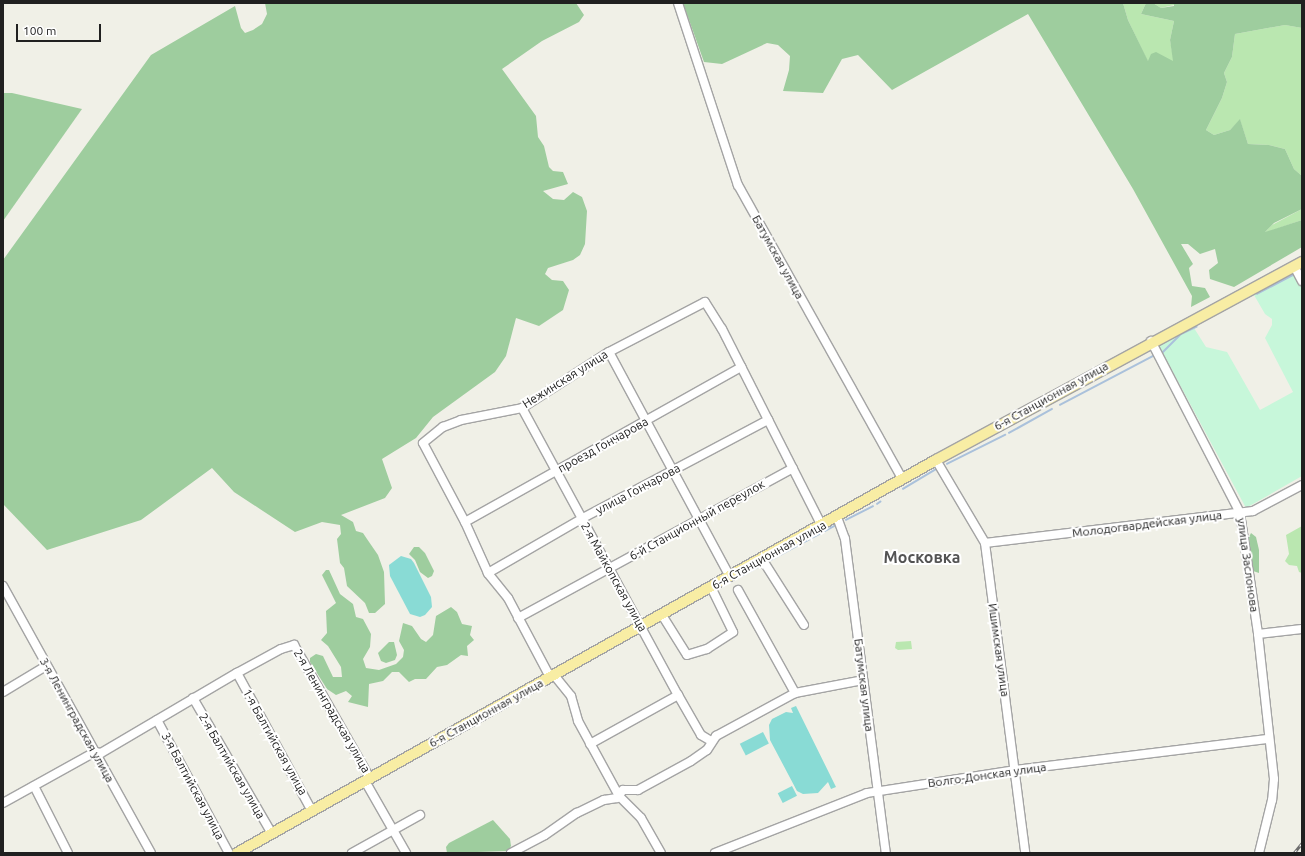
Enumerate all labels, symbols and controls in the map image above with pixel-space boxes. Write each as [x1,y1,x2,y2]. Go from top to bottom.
scale bar [18,16,103,42]
text: 100 m [23,24,56,37]
street label: Батумская улица [749,213,807,301]
street label: Нежинская улица [520,347,610,411]
street label: 6-я Станционная улица [991,359,1111,433]
street label: проезд Гончарова [555,414,651,476]
street label: улица Гончарова [593,461,683,517]
street label: 6-й Станционный переулок [627,477,767,563]
street label: Молодогвардейская улица [1071,508,1223,540]
street label: улица Заслонова [1234,517,1262,613]
street label: 6-я Станционная улица [709,518,829,592]
street label: 2-я Майкопская улица [578,520,650,634]
district label: Московка [884,547,960,567]
street label: Ишимская улица [985,602,1013,698]
street label: Батумская улица [851,638,877,732]
street label: 2-я Ленинградская улица [291,647,373,775]
street label: 3-я Ленинградская улица [37,655,117,785]
street label: 6-я Станционная улица [426,676,546,750]
street label: 1-я Балтийская улица [240,686,310,798]
street label: 2-я Балтийская улица [196,711,268,821]
street label: 3-я Балтийская улица [159,730,227,842]
street label: Волго-Донская улица [927,760,1047,790]

